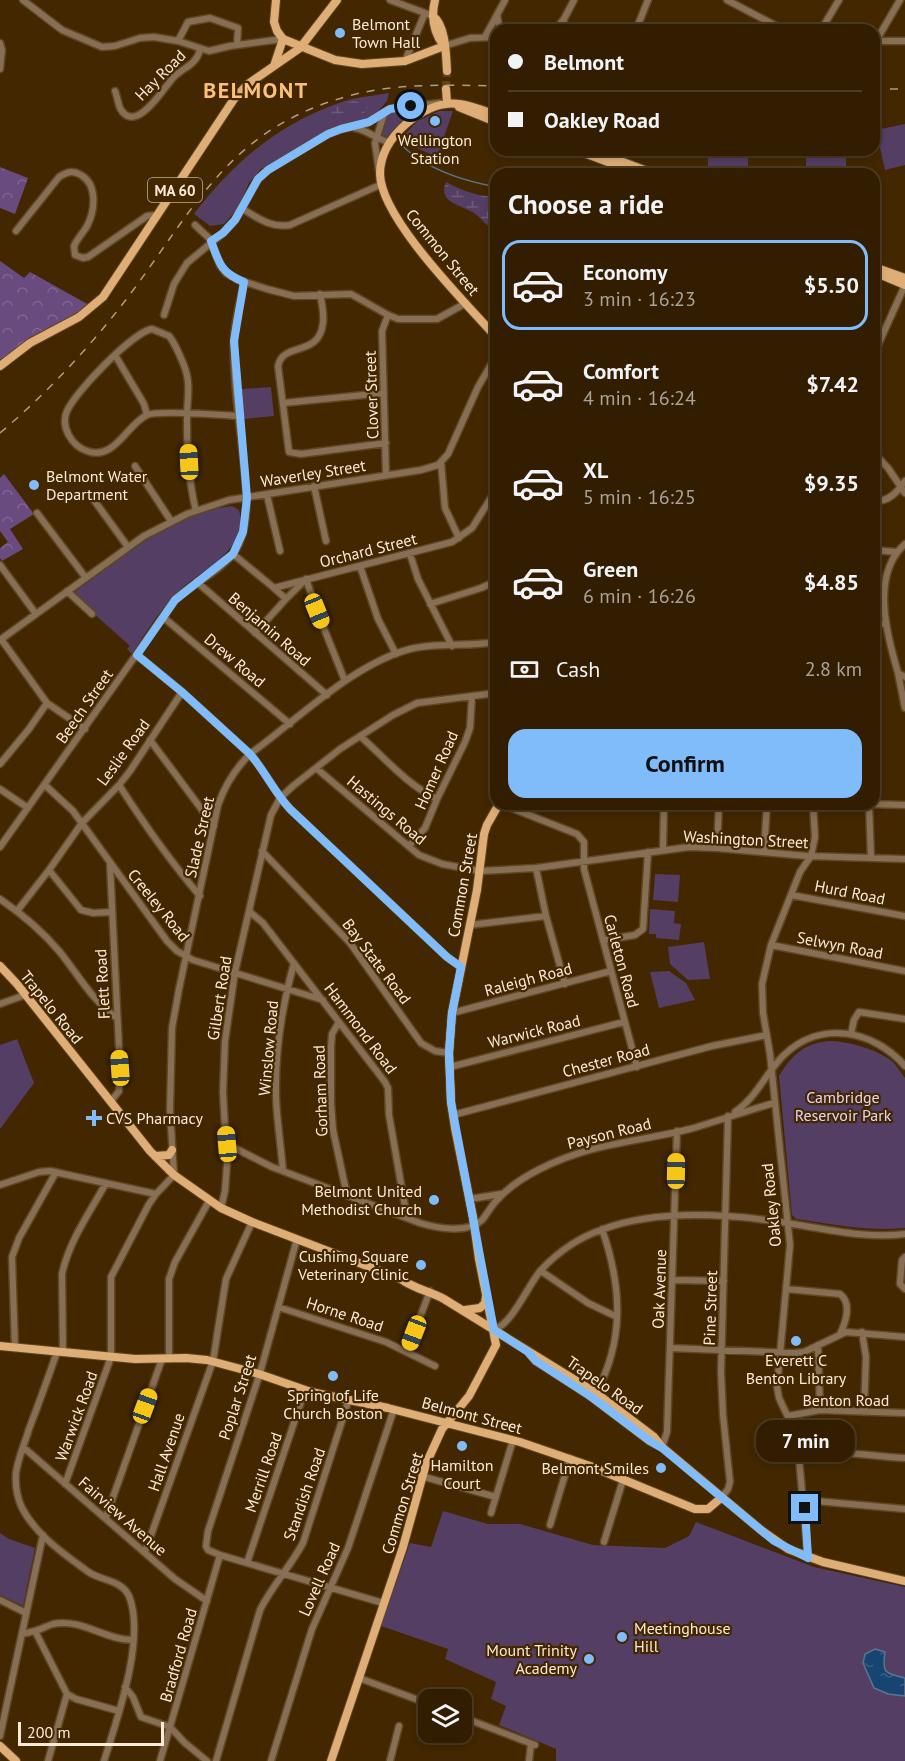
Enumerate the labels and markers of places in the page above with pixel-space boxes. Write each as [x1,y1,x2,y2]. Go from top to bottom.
place label: Belmont Town Hall [352,14,420,52]
marker: Belmont Town Hall [333,26,347,40]
marker: Wellington Station [428,114,442,128]
place label: Wellington Station [398,130,472,168]
place label: Belmont Water Department [46,466,148,504]
marker: Belmont Water Department [27,478,41,492]
place label: CVS Pharmacy [106,1108,204,1128]
marker: CVS Pharmacy [87,1111,101,1125]
place label: Belmont United Methodist Church [301,1181,422,1219]
marker: Belmont United Methodist Church [427,1193,441,1207]
place label: Cushimg Square Veterinary Clinic [297,1246,409,1284]
marker: Cushimg Square Veterinary Clinic [414,1258,428,1272]
marker: Everett C Benton Library [789,1334,803,1348]
place label: Everett C Benton Library [746,1350,847,1388]
marker: Spring of Life Church Boston [326,1369,340,1383]
place label: Spring of Life Church Boston [283,1385,383,1423]
marker: Hamilton Court [455,1439,469,1453]
place label: Hamilton Court [430,1455,494,1493]
place label: Belmont Smiles [542,1458,649,1478]
marker: Belmont Smiles [654,1461,668,1475]
place label: Meetinghouse Hill [634,1618,731,1656]
marker: Meetinghouse Hill [615,1630,629,1644]
place label: Mount Trinity Academy [486,1640,578,1678]
marker: Mount Trinity Academy [582,1652,596,1666]

